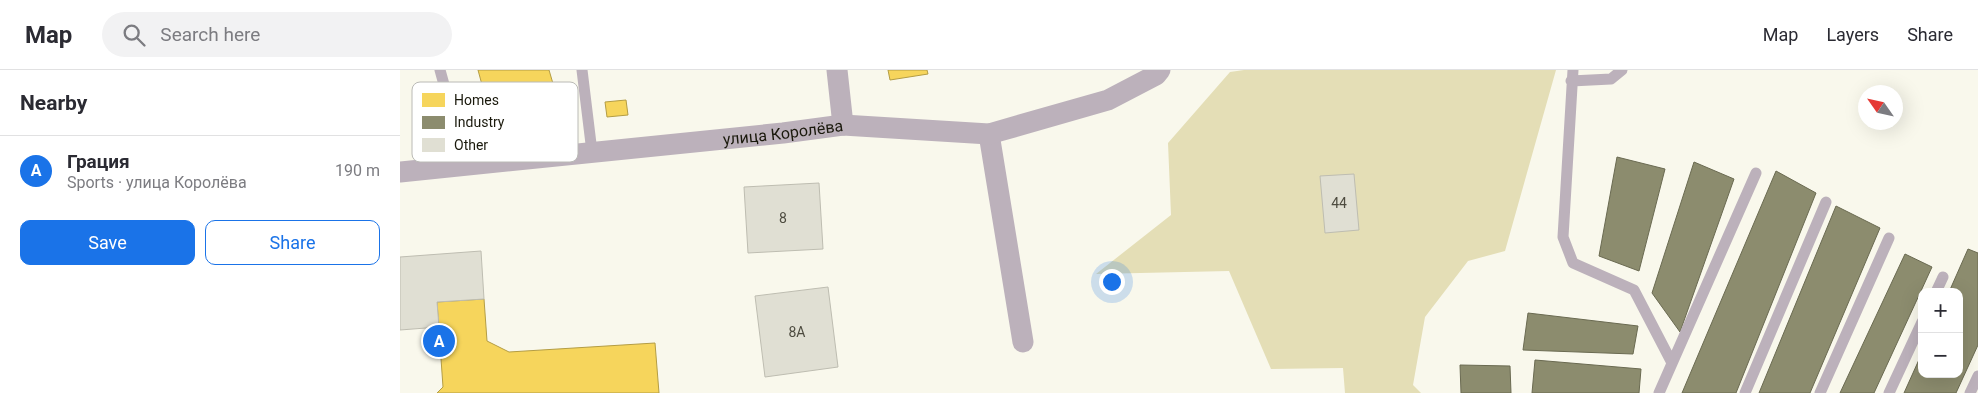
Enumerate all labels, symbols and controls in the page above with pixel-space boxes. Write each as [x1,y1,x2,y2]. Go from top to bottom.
search box [102,12,452,57]
text: Map [25,21,72,49]
icon: search [120,21,148,49]
text: Search here [160,23,260,46]
text: Map [1763,24,1798,45]
text: Layers [1826,24,1879,45]
text: Share [1907,24,1953,45]
legend [412,82,578,162]
north arrow [1858,85,1903,130]
text: Nearby [20,91,87,115]
text: Homes [454,92,499,108]
text: Industry [454,114,505,130]
street label: улица Королёва [722,116,844,149]
text: Other [454,137,488,153]
text: Грация [67,150,130,173]
text: A [31,161,41,180]
text: 190 m [335,161,380,180]
text: Sports · улица Королёва [67,173,247,192]
house number: 44 [1331,195,1347,211]
house number: 8 [779,210,787,226]
button: Save [20,220,195,265]
button: Share [205,220,380,265]
your location [1099,269,1125,295]
map controls [1918,288,1963,378]
button: + [1918,288,1963,333]
pin: A [423,322,455,360]
house number: 8А [788,324,806,340]
button: − [1918,333,1963,378]

